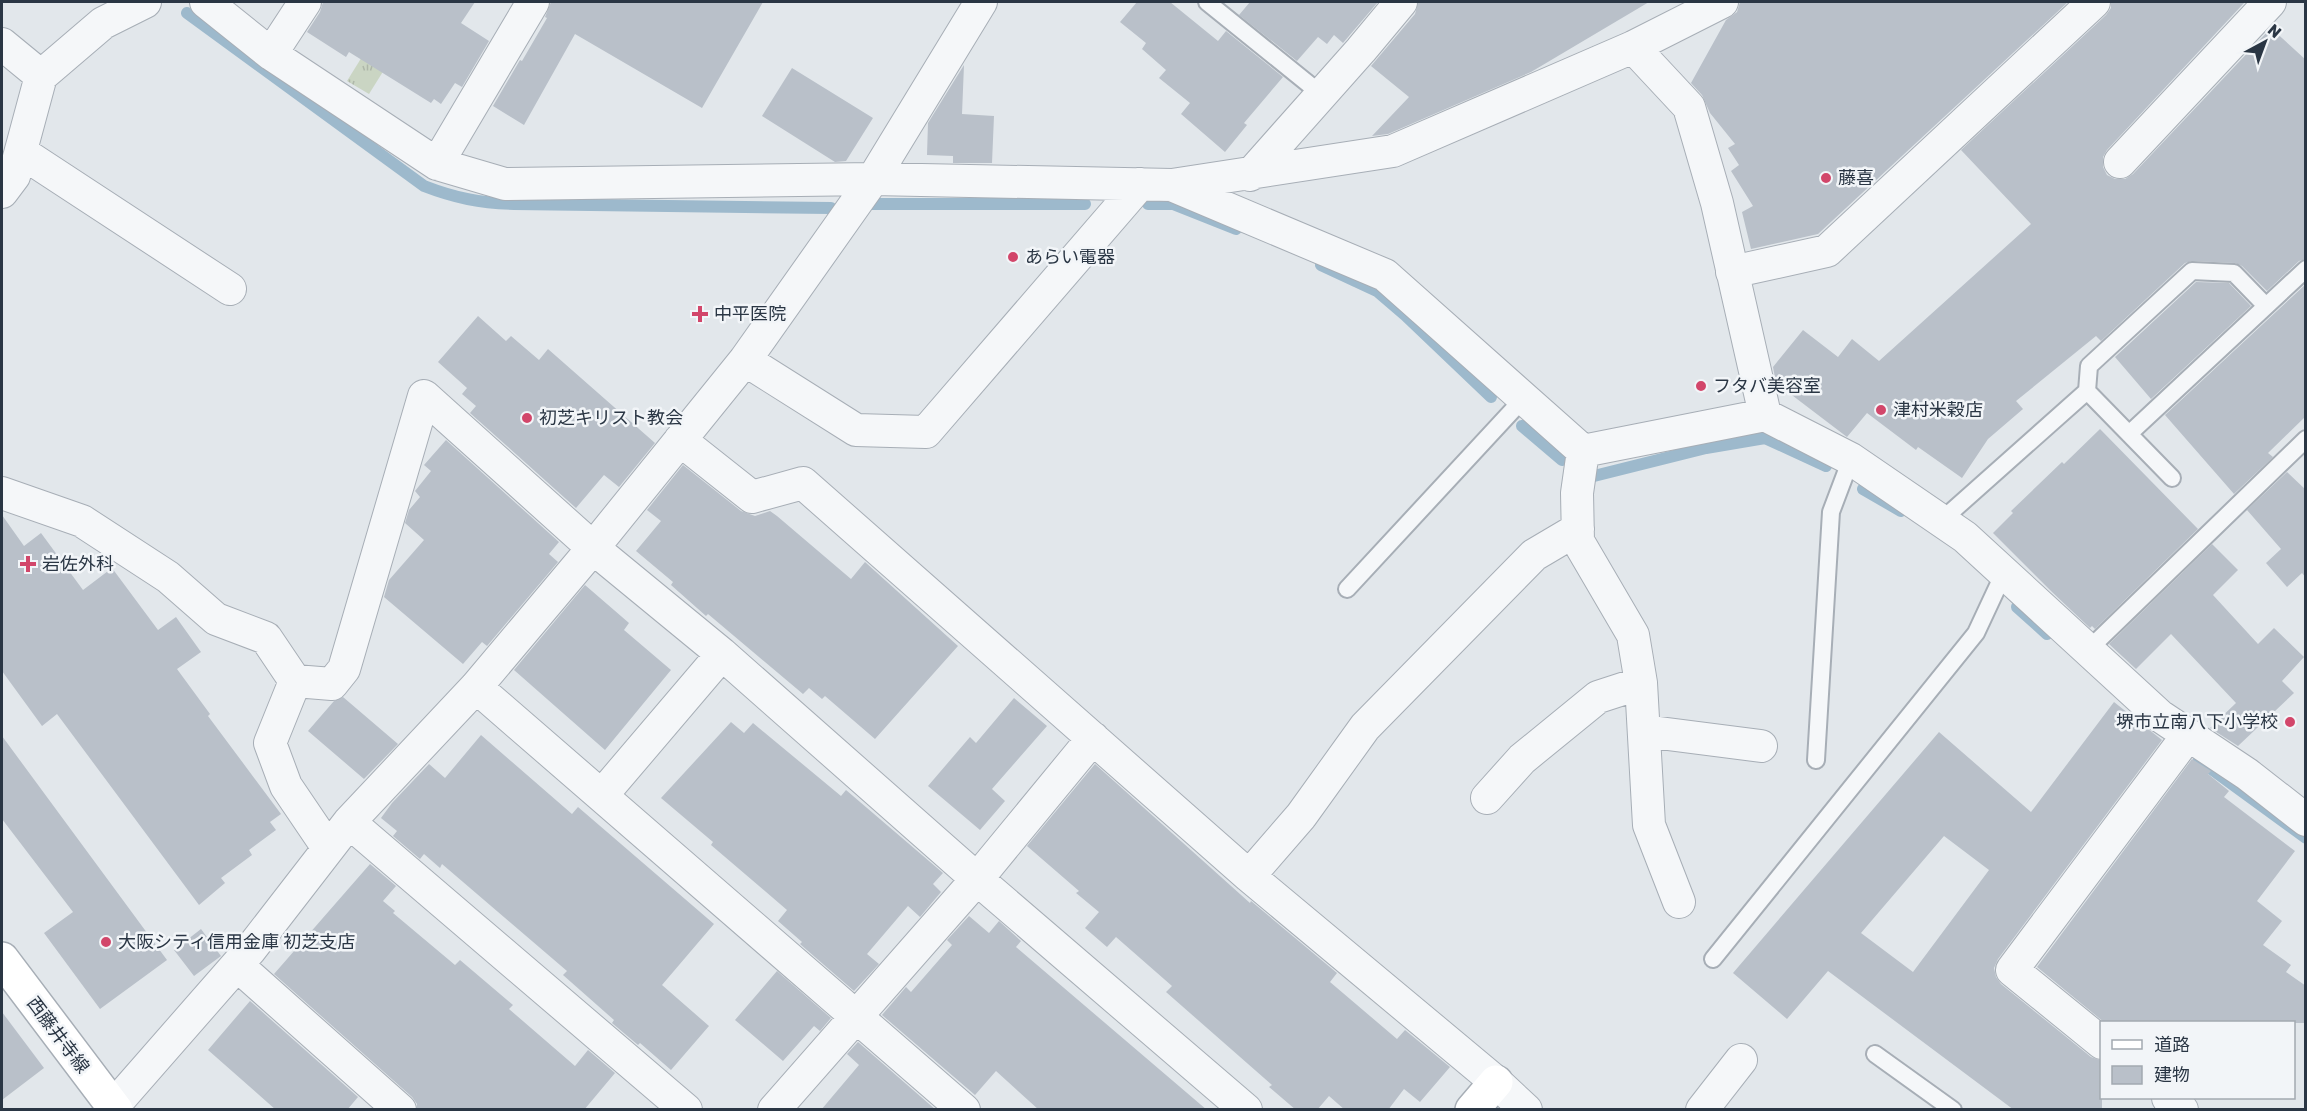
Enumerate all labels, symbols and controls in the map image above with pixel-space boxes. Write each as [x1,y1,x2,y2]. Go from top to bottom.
north arrow [2235,12,2295,72]
text: N [2264,20,2285,42]
place label: 藤喜 [1838,167,1874,189]
marker: 藤喜 [1819,171,1833,185]
place label: あらい電器 [1025,246,1115,268]
marker: あらい電器 [1006,250,1020,264]
place label: 中平医院 [714,303,786,325]
marker: 中平医院 [691,305,709,323]
place label: フタバ美容室 [1713,375,1821,397]
marker: フタバ美容室 [1694,379,1708,393]
place label: 津村米穀店 [1893,399,1983,421]
marker: 津村米穀店 [1874,403,1888,417]
place label: 初芝キリスト教会 [539,407,683,429]
marker: 初芝キリスト教会 [520,411,534,425]
place label: 岩佐外科 [42,553,114,575]
marker: 岩佐外科 [19,555,37,573]
place label: 堺市立南八下小学校 [2116,711,2278,733]
marker: 堺市立南八下小学校 [2283,715,2297,729]
place label: 大阪シティ信用金庫 初芝支店 [118,931,355,953]
marker: 大阪シティ信用金庫 初芝支店 [99,935,113,949]
street label: 西藤井寺線 [22,992,94,1078]
legend [2100,1021,2295,1099]
text: 道路 [2154,1034,2190,1056]
text: 建物 [2154,1064,2190,1086]

